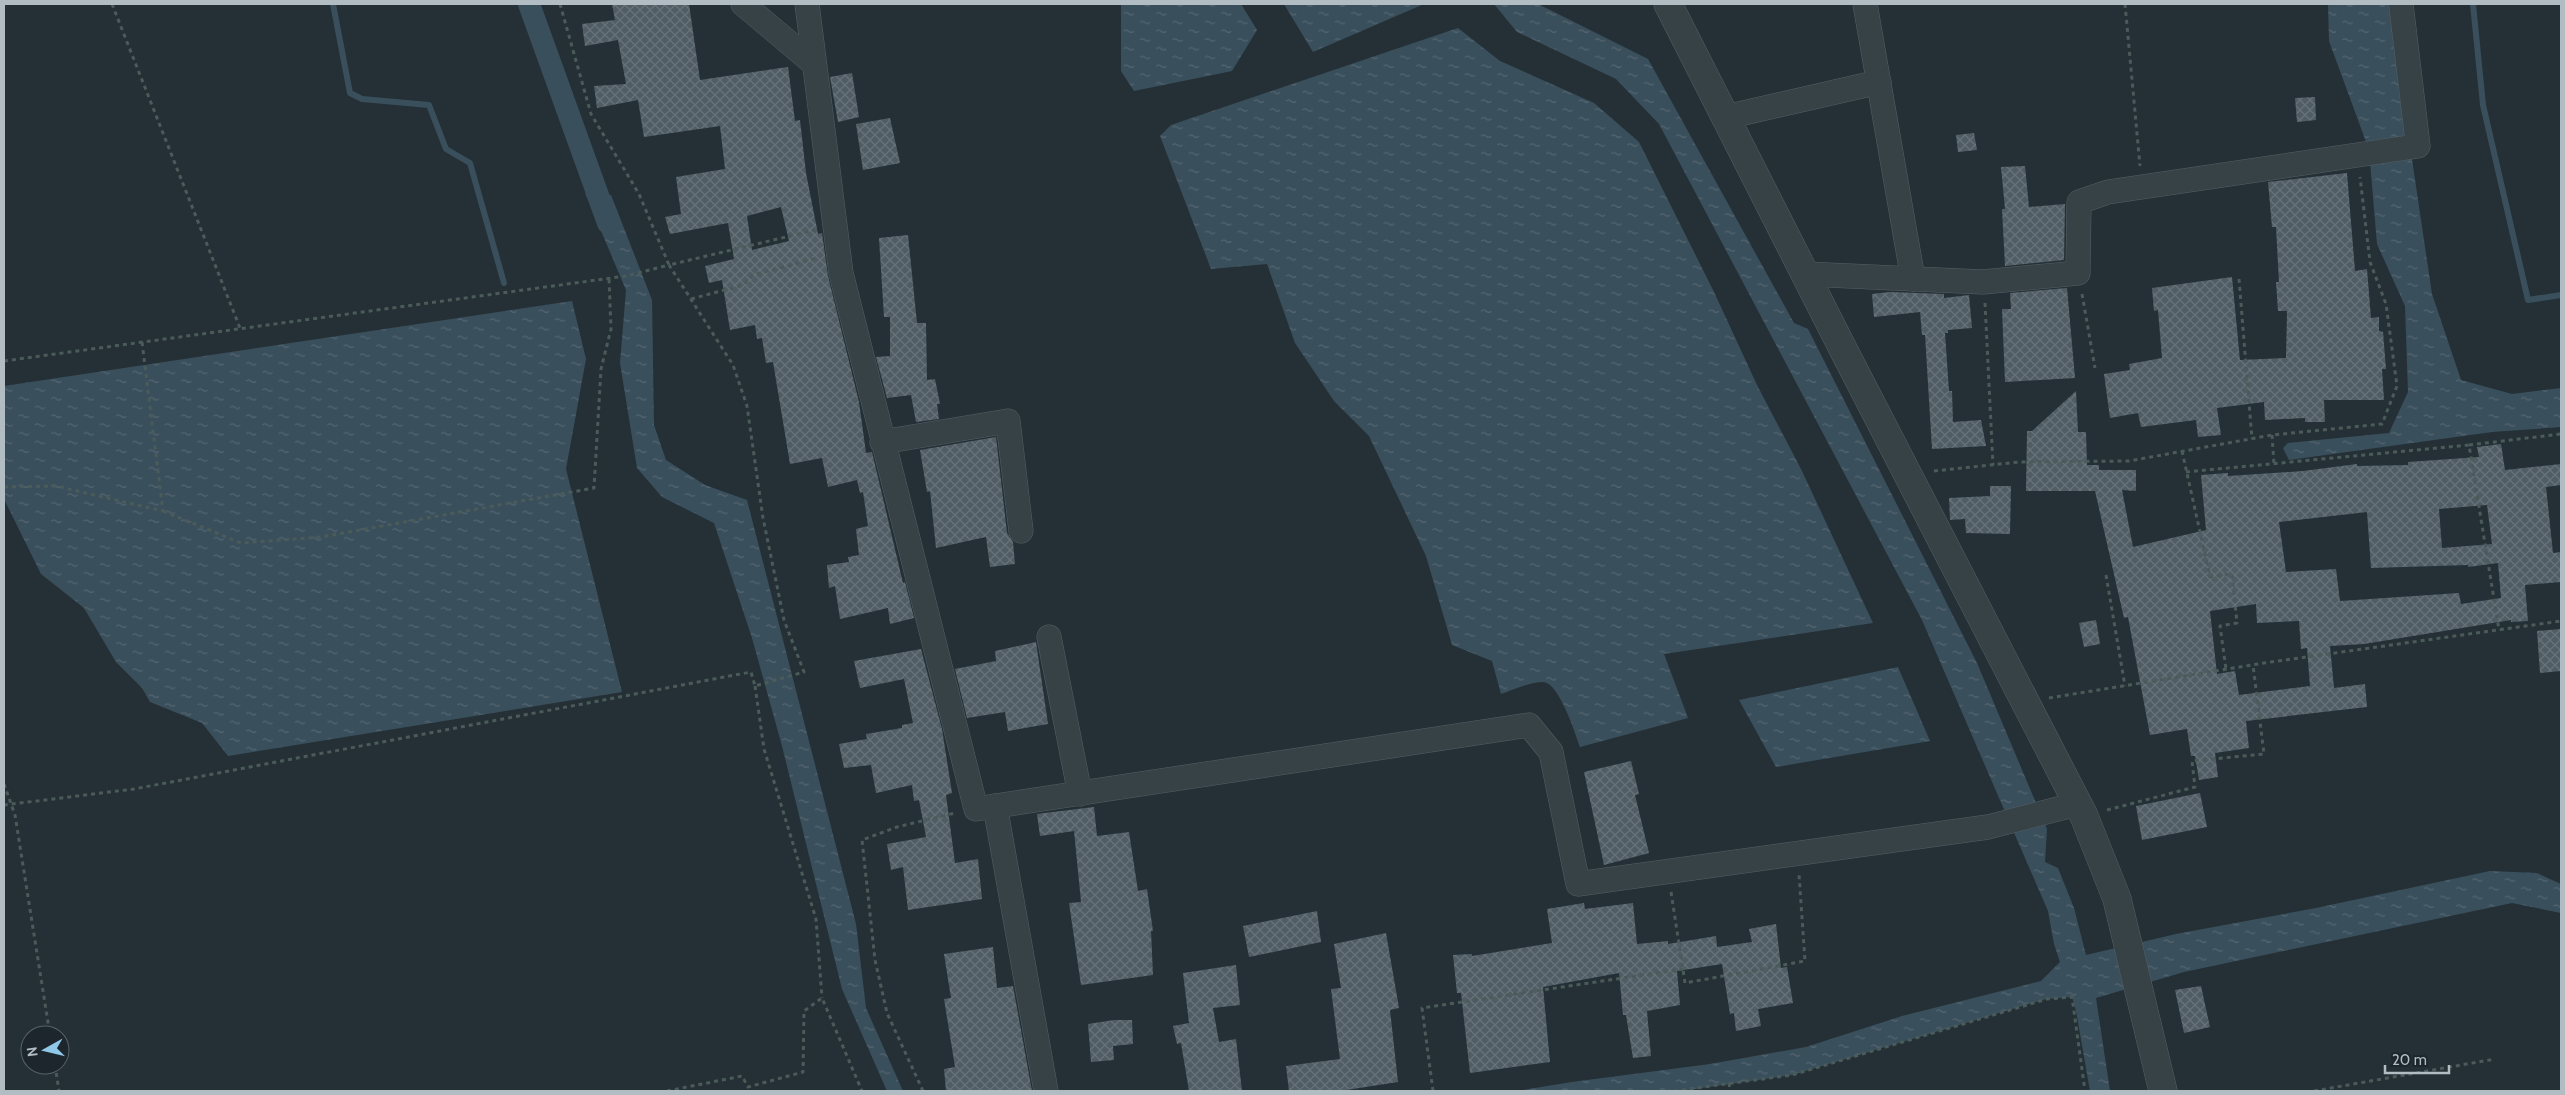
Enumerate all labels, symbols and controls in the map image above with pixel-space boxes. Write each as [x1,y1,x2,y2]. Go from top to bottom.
north arrow [20,1025,70,1075]
scale bar [2385,1042,2449,1074]
text: N [23,1046,42,1058]
text: 20 m [2392,1051,2427,1069]

